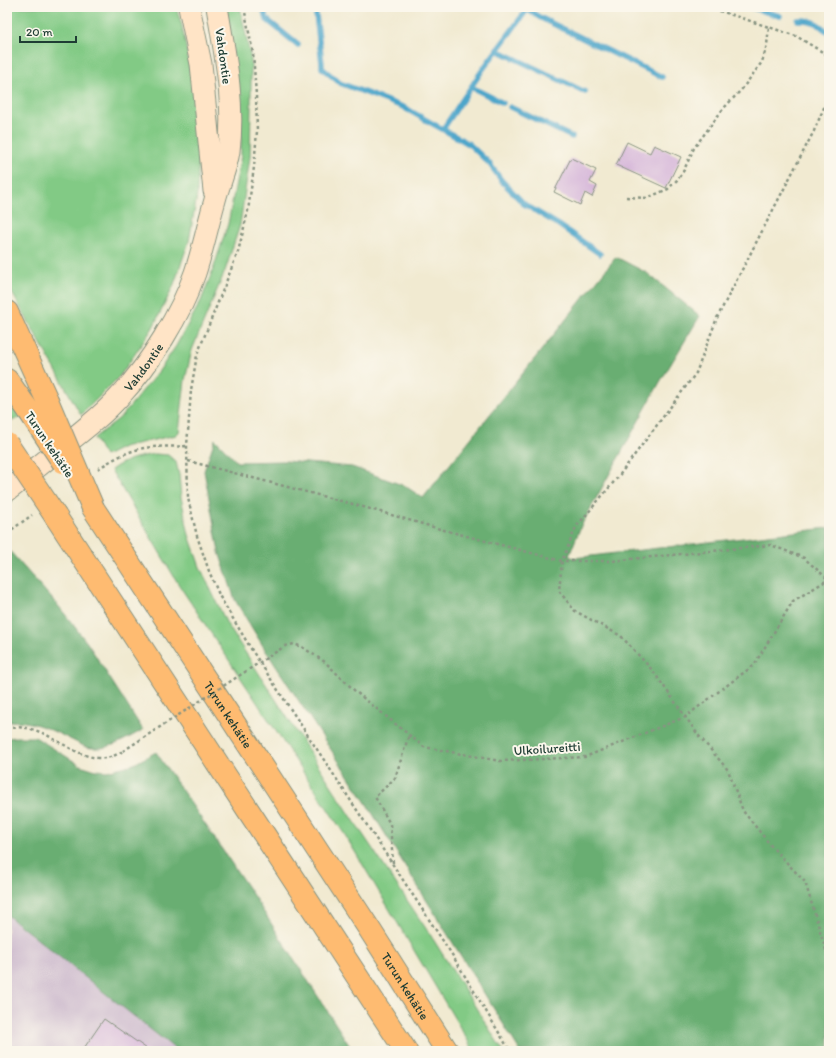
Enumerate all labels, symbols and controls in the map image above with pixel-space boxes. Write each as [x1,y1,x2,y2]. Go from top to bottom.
scale bar [20,18,76,44]
text: 20 m [26,25,53,39]
street label: Vahdontie [212,27,235,85]
street label: Vahdontie [121,340,166,395]
street label: Turun kehätie [22,408,77,480]
street label: Turun kehätie [201,679,255,751]
street label: Ulkoilureitti [513,739,581,758]
street label: Turun kehätie [378,950,432,1023]

